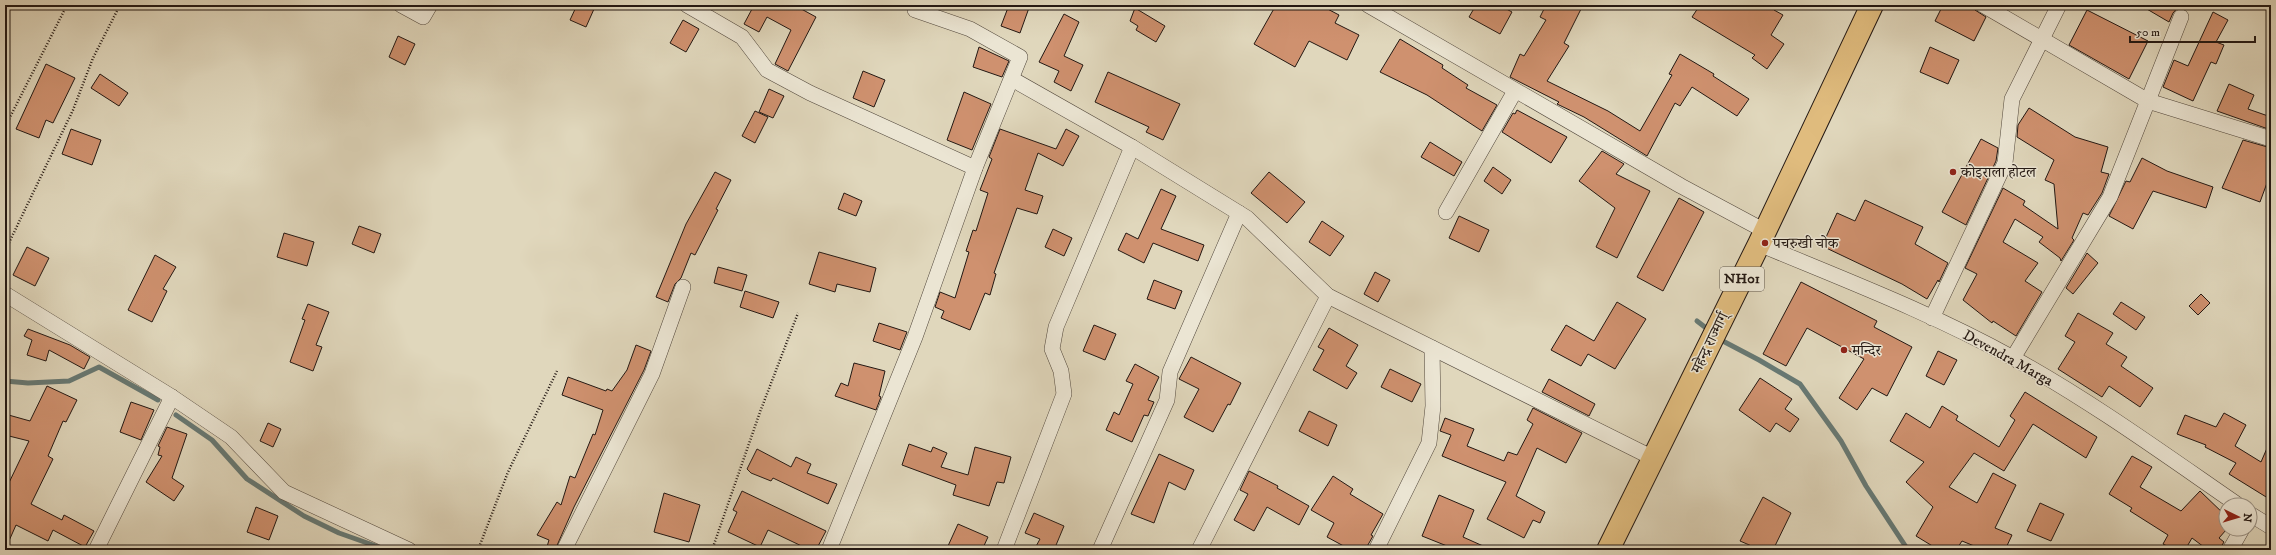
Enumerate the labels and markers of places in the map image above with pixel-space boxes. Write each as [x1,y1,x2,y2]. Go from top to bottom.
place label: कोइराला होटल [1960,163,2037,182]
marker: कोइराला होटल [1948,167,1958,177]
place label: पचरुखी चोक [1772,234,1840,253]
marker: पचरुखी चोक [1760,238,1770,248]
place label: मन्दिर [1851,341,1882,360]
marker: मन्दिर [1839,345,1849,355]

